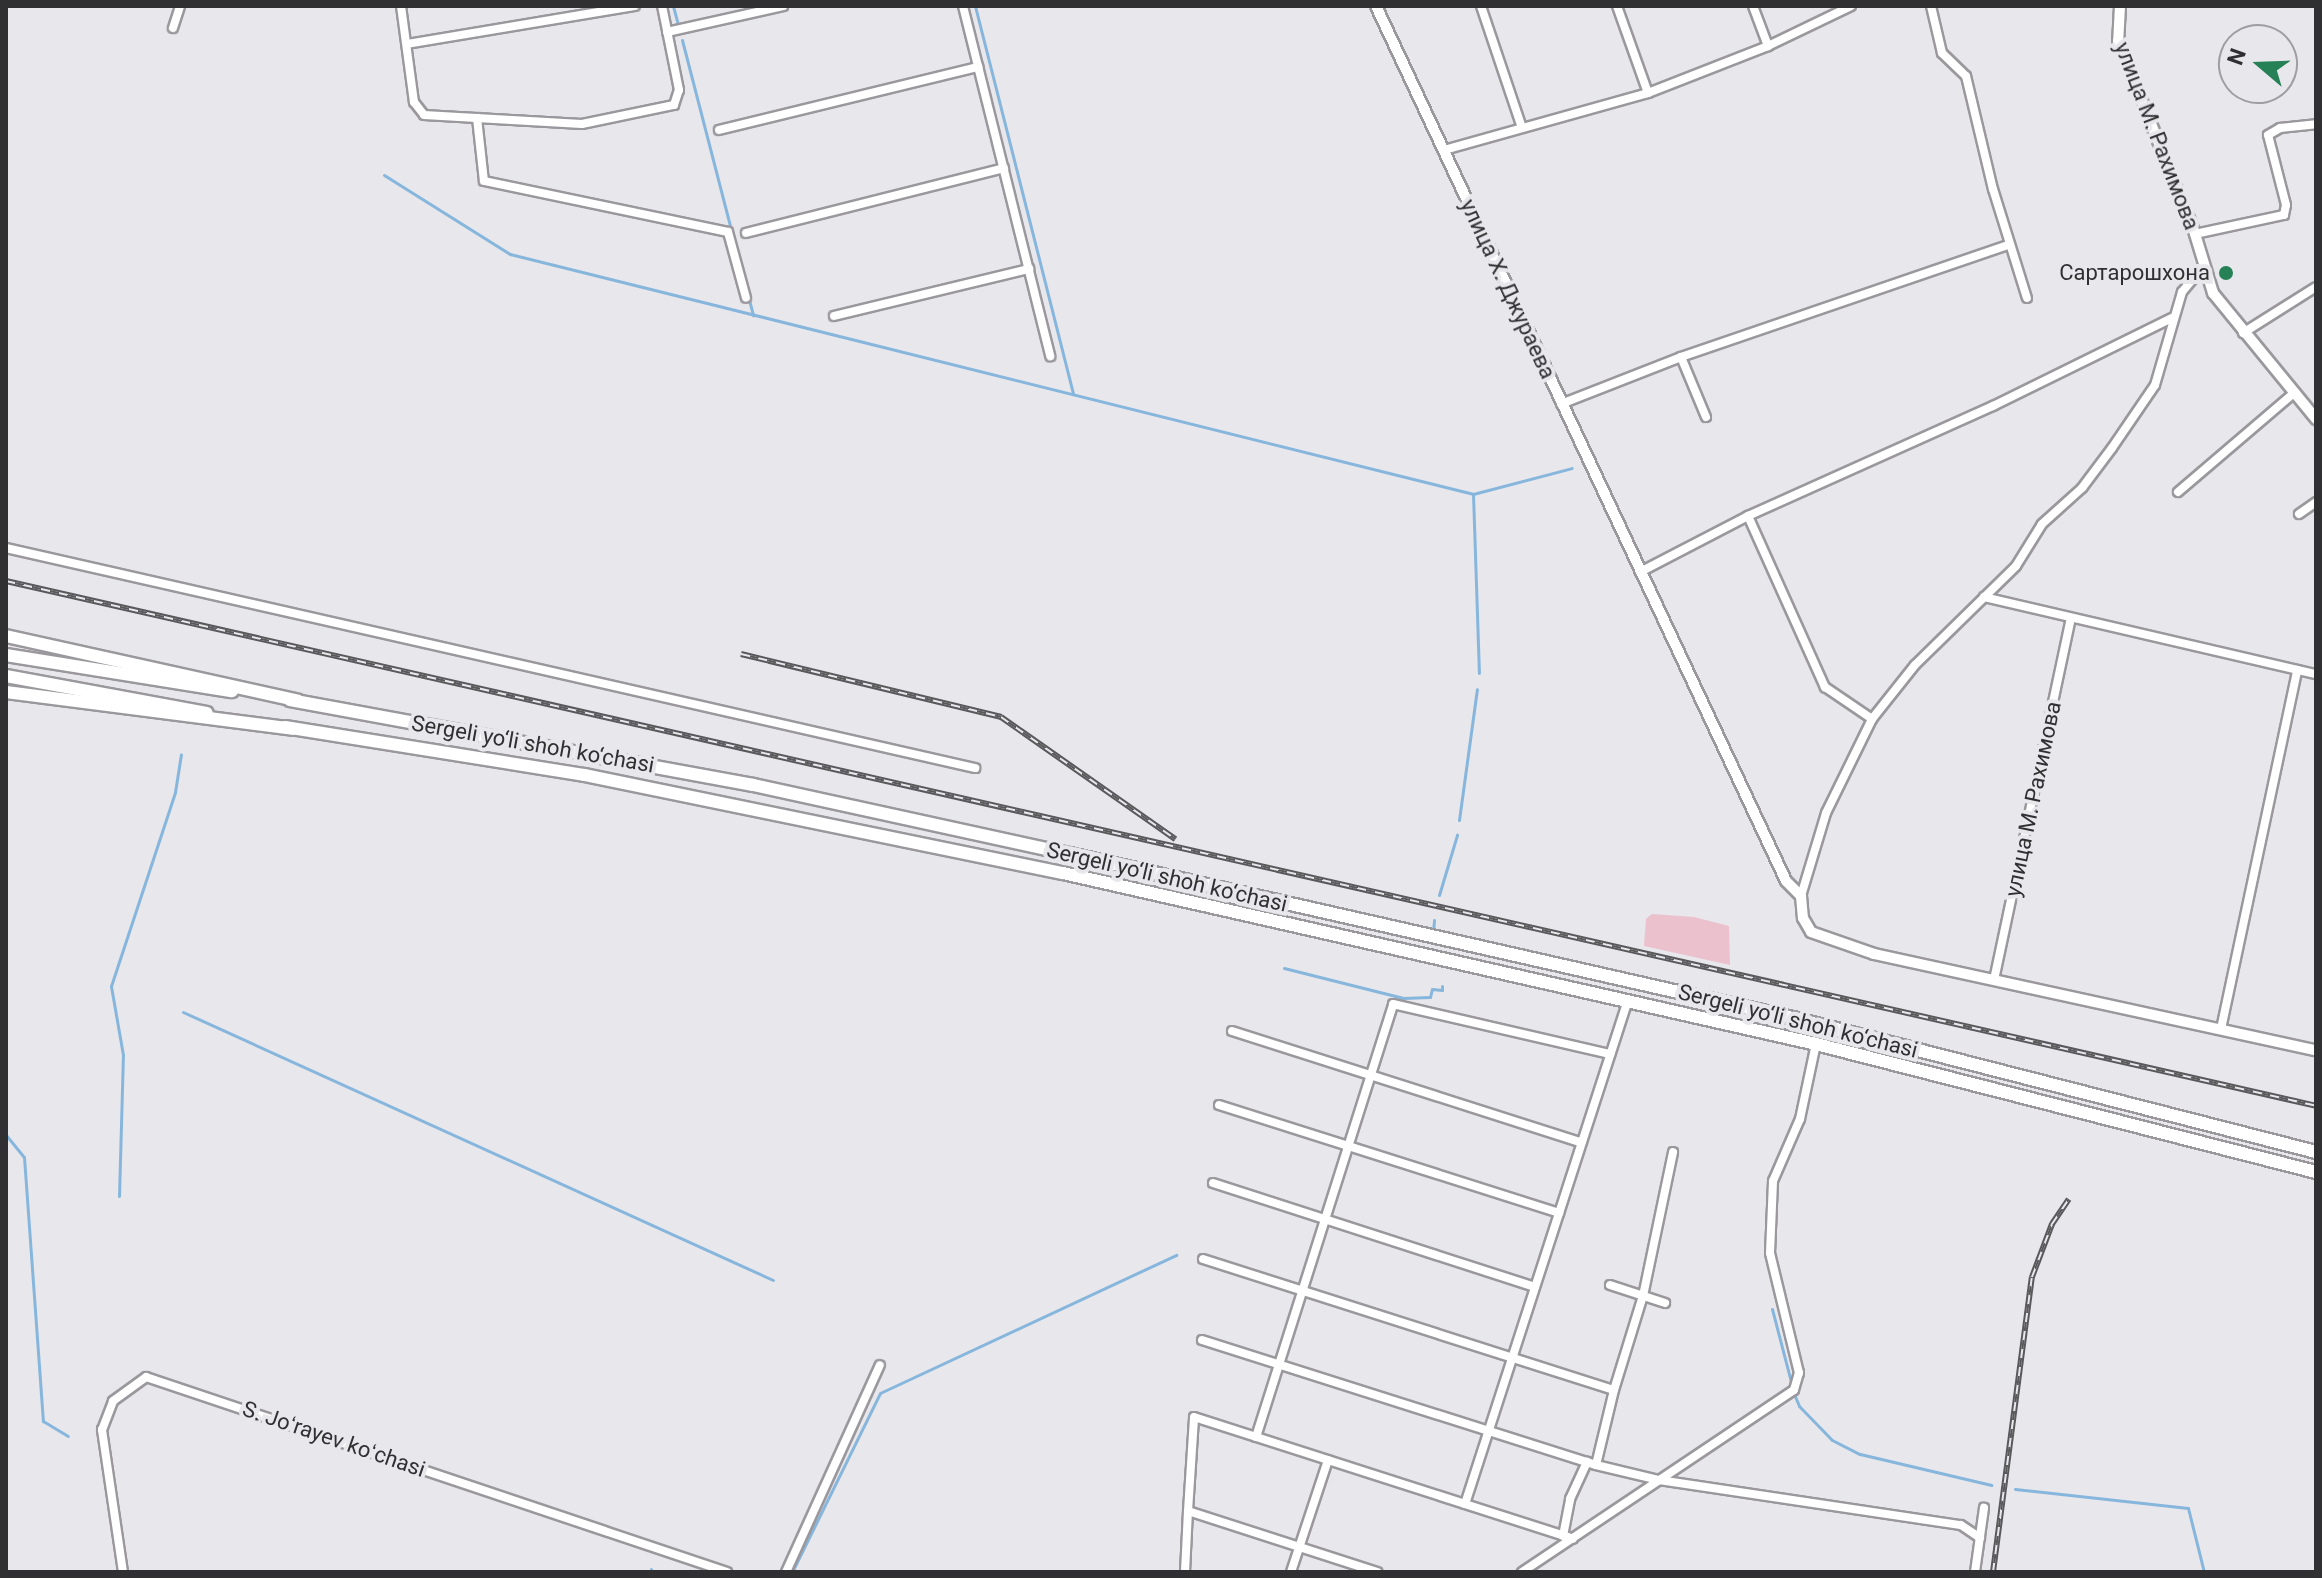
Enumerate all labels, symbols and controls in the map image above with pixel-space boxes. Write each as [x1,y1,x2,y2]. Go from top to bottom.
north arrow [2218,24,2298,104]
street label: улица М. Рахимова [2109,38,2205,234]
text: N [2222,45,2251,68]
street label: улица Х. Джураева [1455,195,1561,383]
place label: Сартарошхона [2059,260,2210,286]
marker: Сартарошхона [2217,264,2235,282]
street label: улица М. Рахимова [1999,699,2067,899]
street label: Sergeli yo‘li shoh ko‘chasi [410,710,656,778]
street label: Sergeli yo‘li shoh ko‘chasi [1044,836,1290,918]
street label: Sergeli yo‘li shoh ko‘chasi [1675,978,1921,1064]
street label: S. Joʻrayev koʻchasi [239,1395,429,1483]

